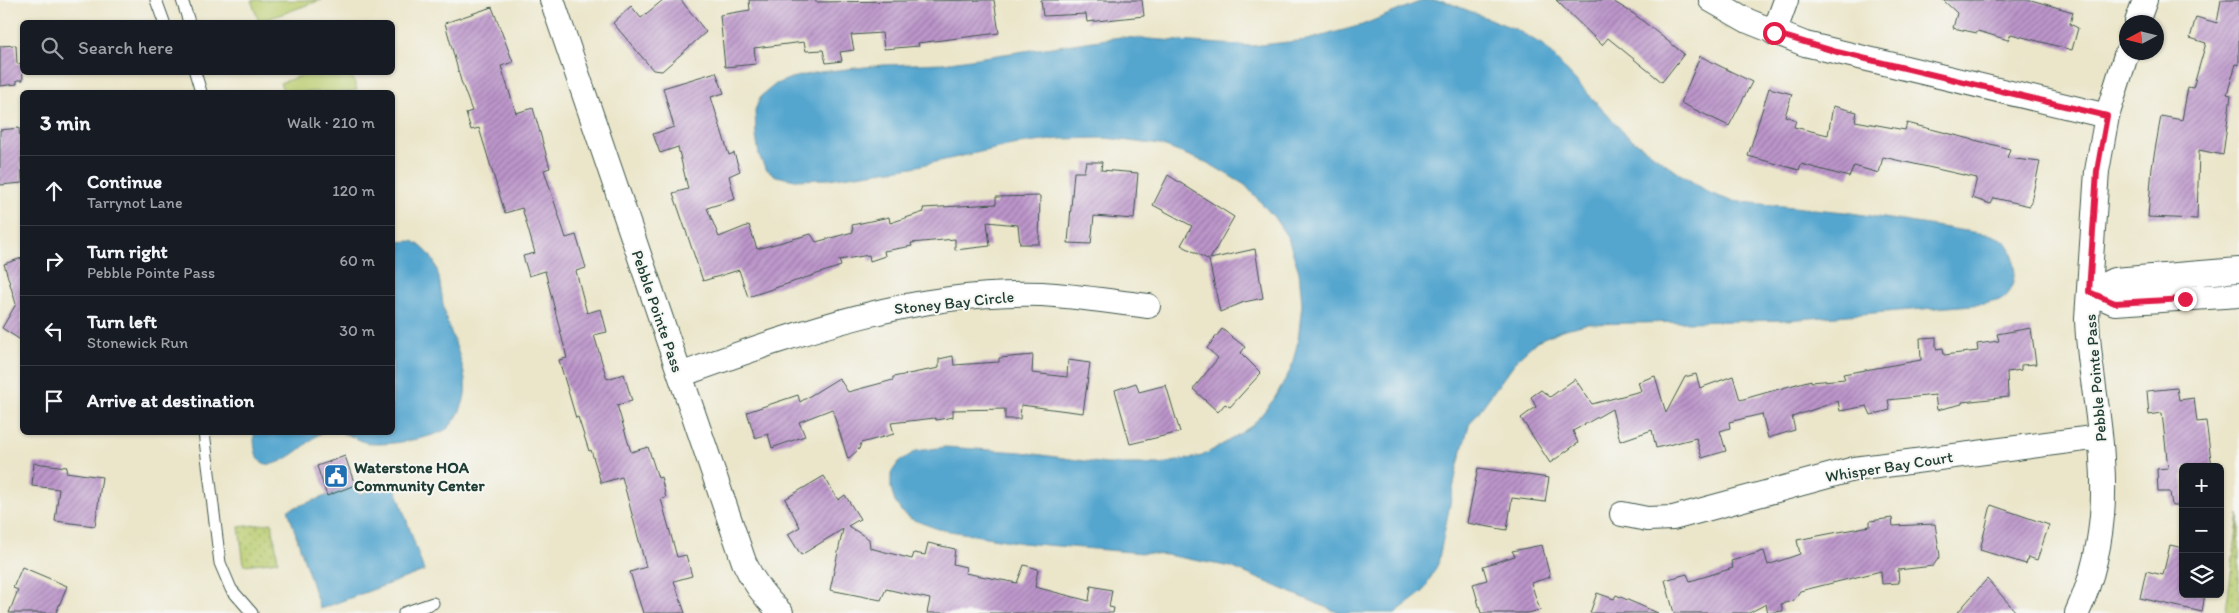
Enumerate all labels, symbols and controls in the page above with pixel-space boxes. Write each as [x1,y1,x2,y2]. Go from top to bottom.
north arrow [2119,15,2164,60]
search box [20,20,395,75]
route start [1763,22,1786,45]
icon: search [38,34,66,62]
text: Search here [78,36,173,59]
text: 3 min [40,110,90,135]
text: Walk · 210 m [287,113,375,132]
text: Continue [87,170,162,193]
icon: ahead [40,177,68,205]
text: 120 m [332,181,375,200]
text: Tarrynot Lane [87,193,183,212]
text: Turn right [87,240,168,263]
icon: right [40,247,68,275]
street label: Pebble Pointe Pass [628,248,687,375]
text: 60 m [340,251,375,270]
text: Pebble Pointe Pass [87,263,215,282]
street label: Stoney Bay Circle [893,287,1015,318]
route end [2174,288,2197,311]
text: Turn left [87,310,157,333]
street label: Pebble Pointe Pass [2080,313,2111,443]
icon: left [40,317,68,345]
text: 30 m [339,321,375,340]
text: Stonewick Run [87,333,188,352]
icon: arrive [40,387,68,415]
text: Arrive at destination [87,389,254,412]
street label: Whisper Bay Court [1824,447,1954,486]
place label: Waterstone HOA Community Center [354,458,485,496]
public building icon: Waterstone HOA Community Center [323,463,349,489]
map controls [2179,463,2224,598]
button: + [2179,463,2224,508]
button: − [2179,508,2224,553]
button: layers [2179,553,2224,598]

